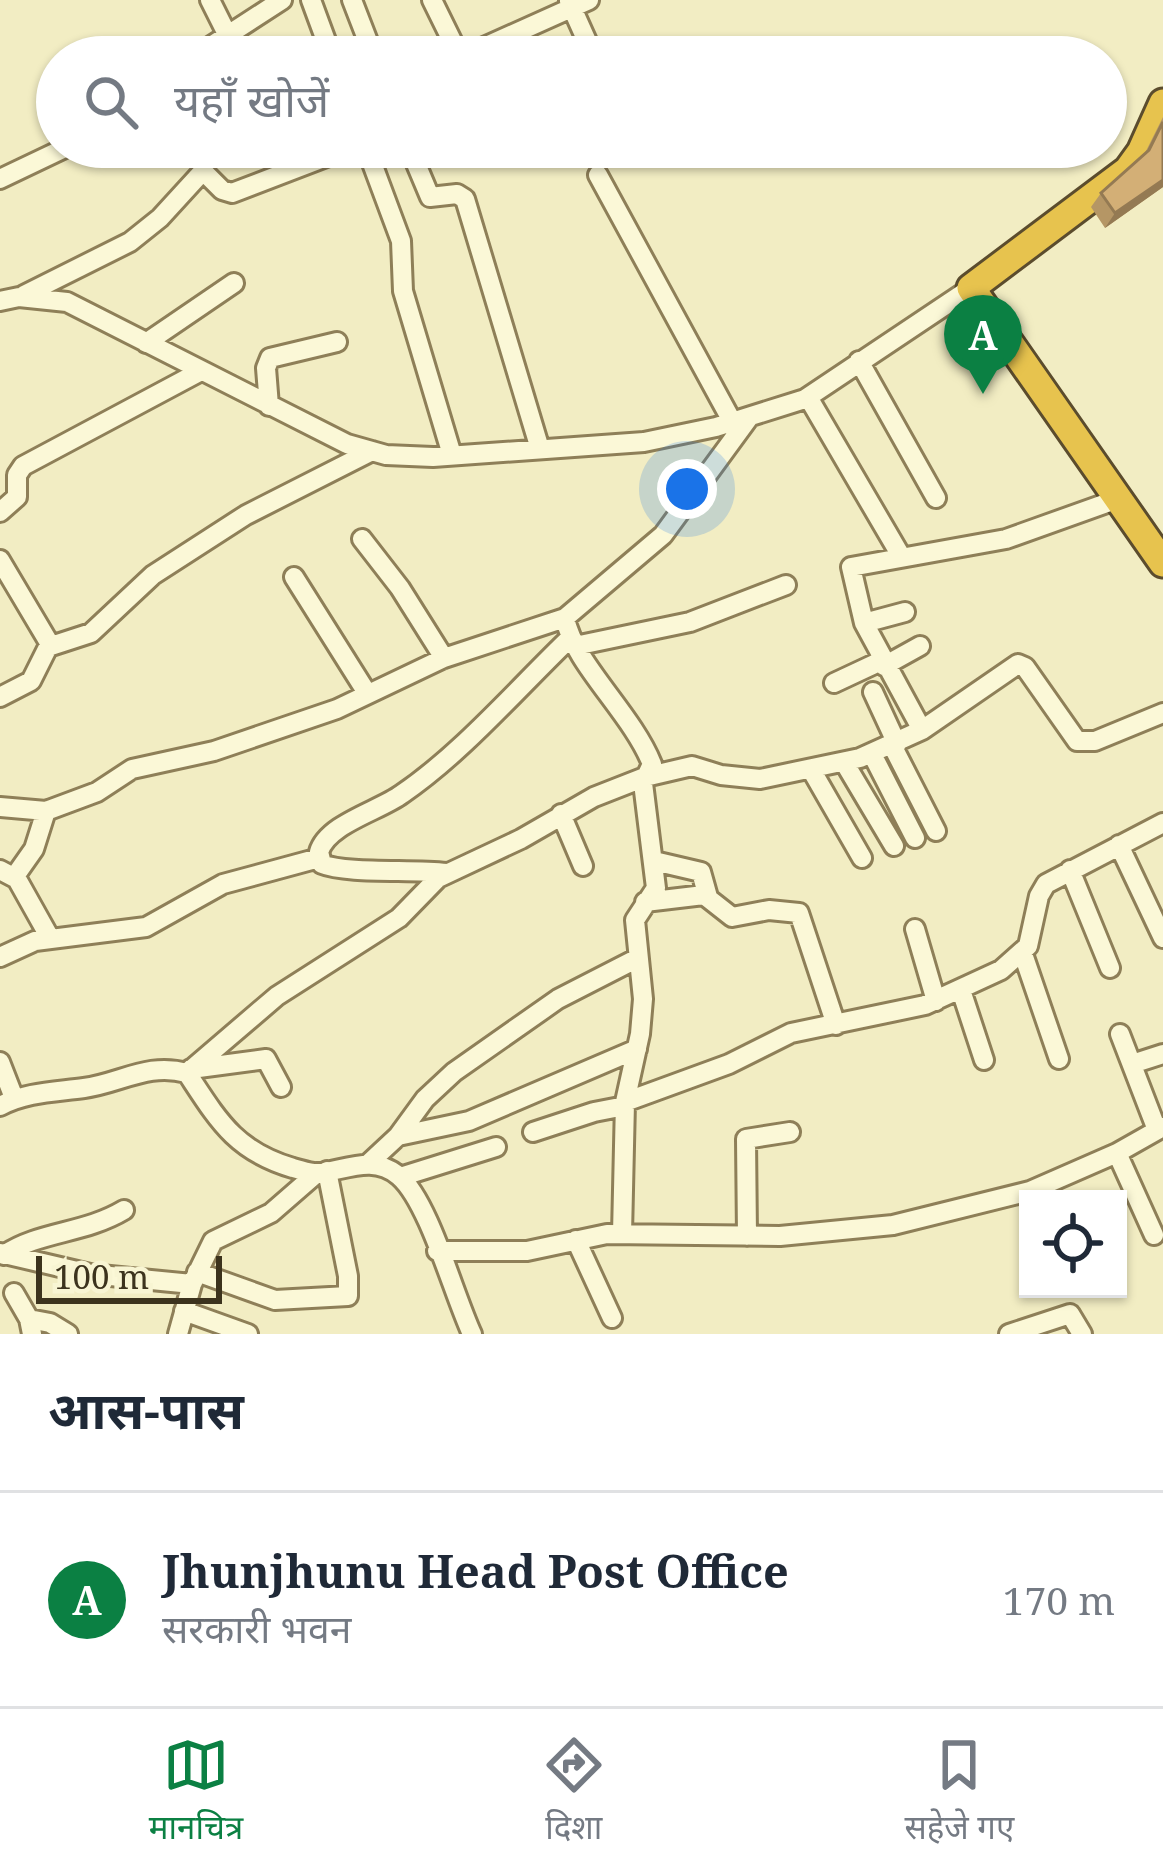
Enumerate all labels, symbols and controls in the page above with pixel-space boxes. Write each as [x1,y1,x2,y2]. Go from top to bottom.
search box [36,36,1127,168]
icon: search [78,69,144,135]
text: यहाँ खोजें [174,69,329,130]
pin: A [944,295,1022,394]
your location [657,459,717,519]
map controls [1019,1190,1127,1298]
button: locate [1019,1190,1127,1298]
scale bar [36,1250,222,1303]
text: 100 m [54,1254,149,1299]
text: आस-पास [48,1374,244,1444]
text: Jhunjhunu Head Post Office [162,1540,789,1601]
text: A [72,1573,102,1626]
text: 170 m [1003,1573,1115,1626]
text: सरकारी भवन [162,1601,351,1654]
tab: मानचित्र [149,1732,243,1852]
tab: दिशा [541,1732,607,1852]
tab: सहेजे गए [904,1732,1014,1852]

